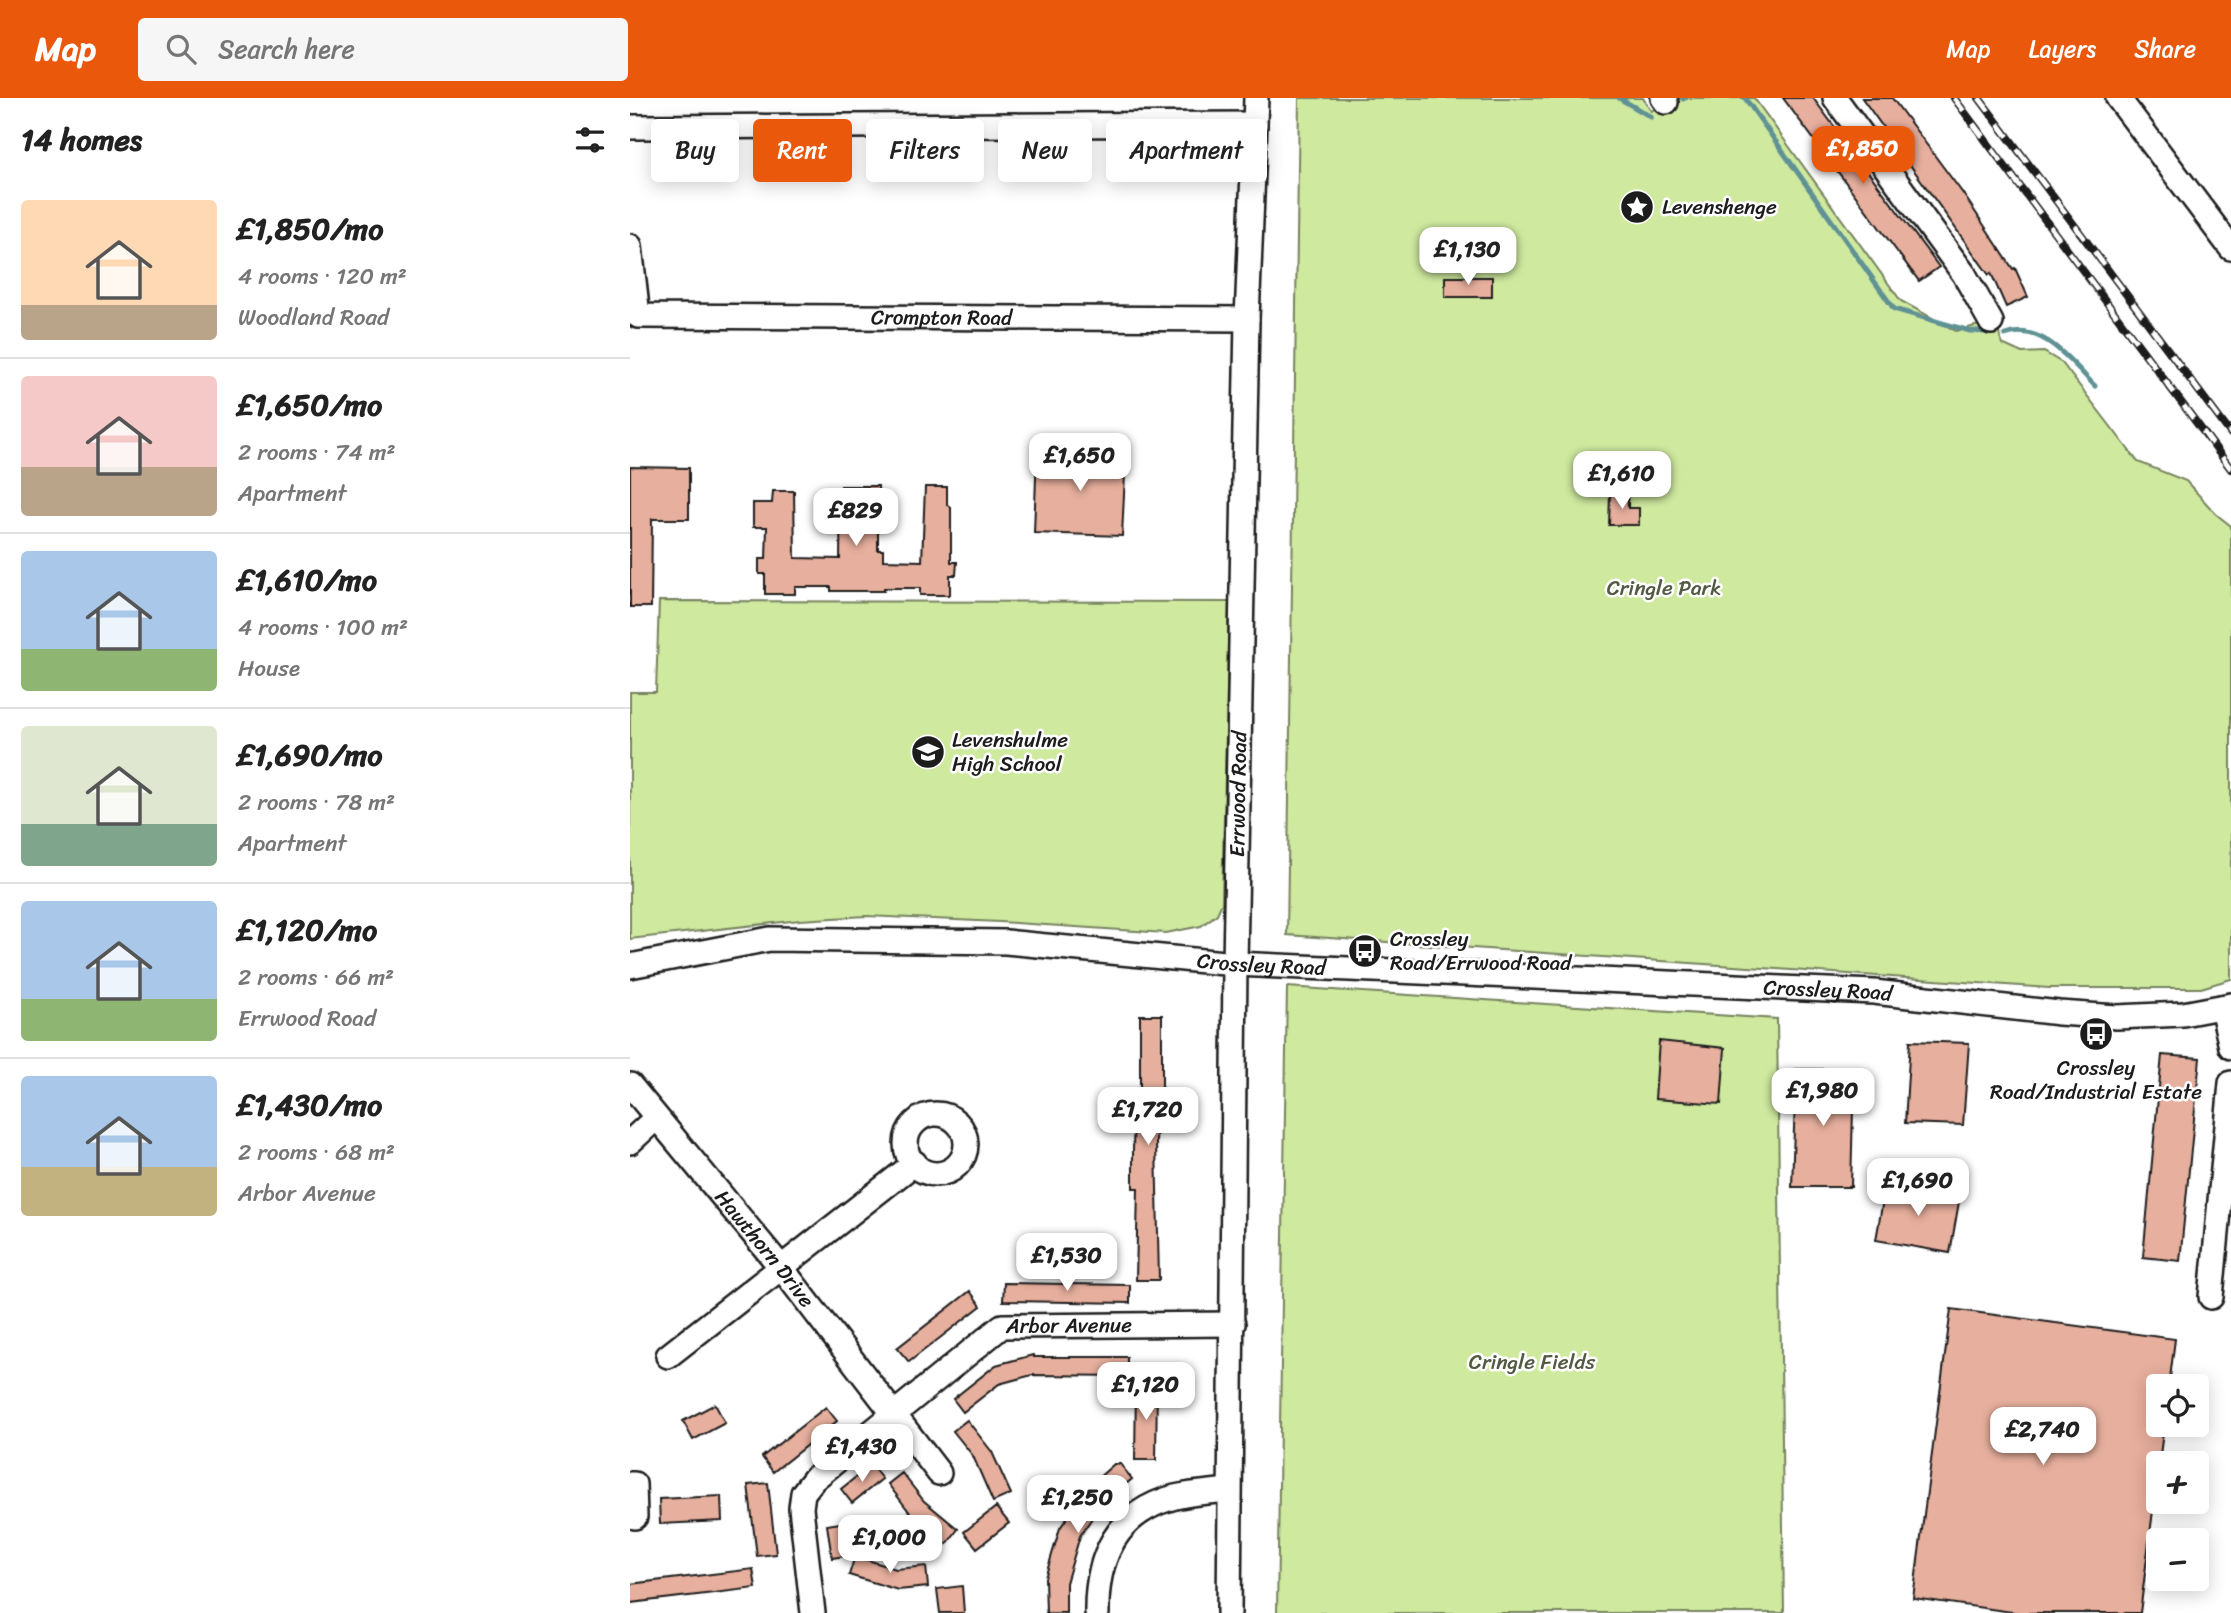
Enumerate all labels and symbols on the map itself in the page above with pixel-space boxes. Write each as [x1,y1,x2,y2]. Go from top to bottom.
pin: £1,850 [1806,126,1920,186]
place icon: Levenshenge [1618,188,1656,226]
place label: Levenshenge [1662,188,1777,226]
pin: £1,130 [1411,228,1525,287]
street label: Crompton Road [871,298,1014,337]
pin: £1,650 [1023,434,1137,493]
pin: £1,610 [1565,452,1679,511]
pin: £829 [815,489,897,548]
park label: Cringle Park [1607,569,1721,607]
place label: Levenshulme High School [952,721,1068,783]
street label: Errwood Road [1218,729,1258,857]
school or university icon: Levenshulme High School [909,733,947,771]
place label: Crossley Road/Errwood Road [1390,920,1573,982]
bus stop icon: Crossley Road/Errwood Road [1346,932,1384,970]
street label: Crossley Road [1195,941,1328,987]
street label: Crossley Road [1763,968,1896,1013]
bus stop icon: Crossley Road/Industrial Estate [2077,1015,2115,1053]
place label: Crossley Road/Industrial Estate [1990,1049,2202,1111]
pin: £1,980 [1766,1068,1880,1128]
pin: £1,720 [1091,1088,1205,1147]
pin: £1,690 [1861,1158,1975,1218]
street label: Hawthorn Drive [705,1181,825,1316]
pin: £1,530 [1010,1234,1124,1293]
street label: Arbor Avenue [1005,1306,1132,1345]
park label: Cringle Fields [1469,1343,1596,1381]
pin: £1,120 [1089,1362,1203,1422]
pin: £2,740 [1986,1408,2100,1467]
pin: £1,430 [805,1424,919,1484]
pin: £1,250 [1021,1476,1135,1535]
pin: £1,000 [833,1516,947,1575]

